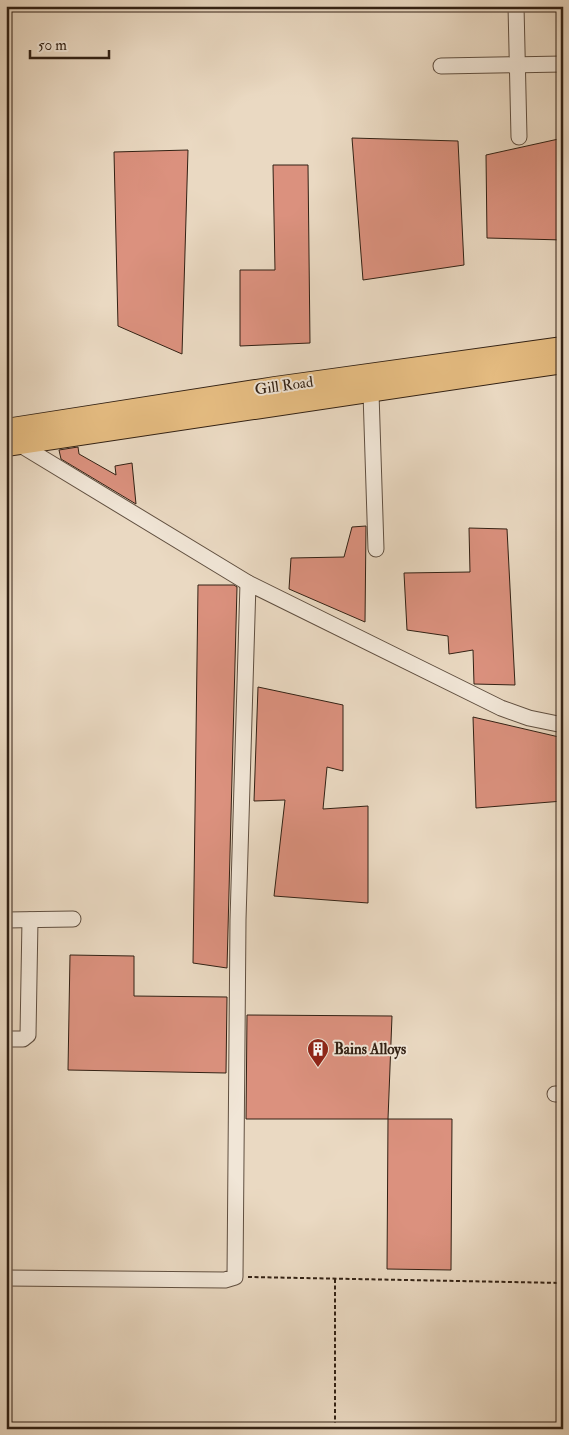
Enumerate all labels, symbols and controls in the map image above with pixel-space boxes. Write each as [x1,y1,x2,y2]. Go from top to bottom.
scale bar [30,28,109,60]
text: 50 m [38,36,67,55]
street label: Gill Road [254,372,315,400]
building icon: Bains Alloys [306,1037,330,1068]
place label: Bains Alloys [334,1040,406,1060]

